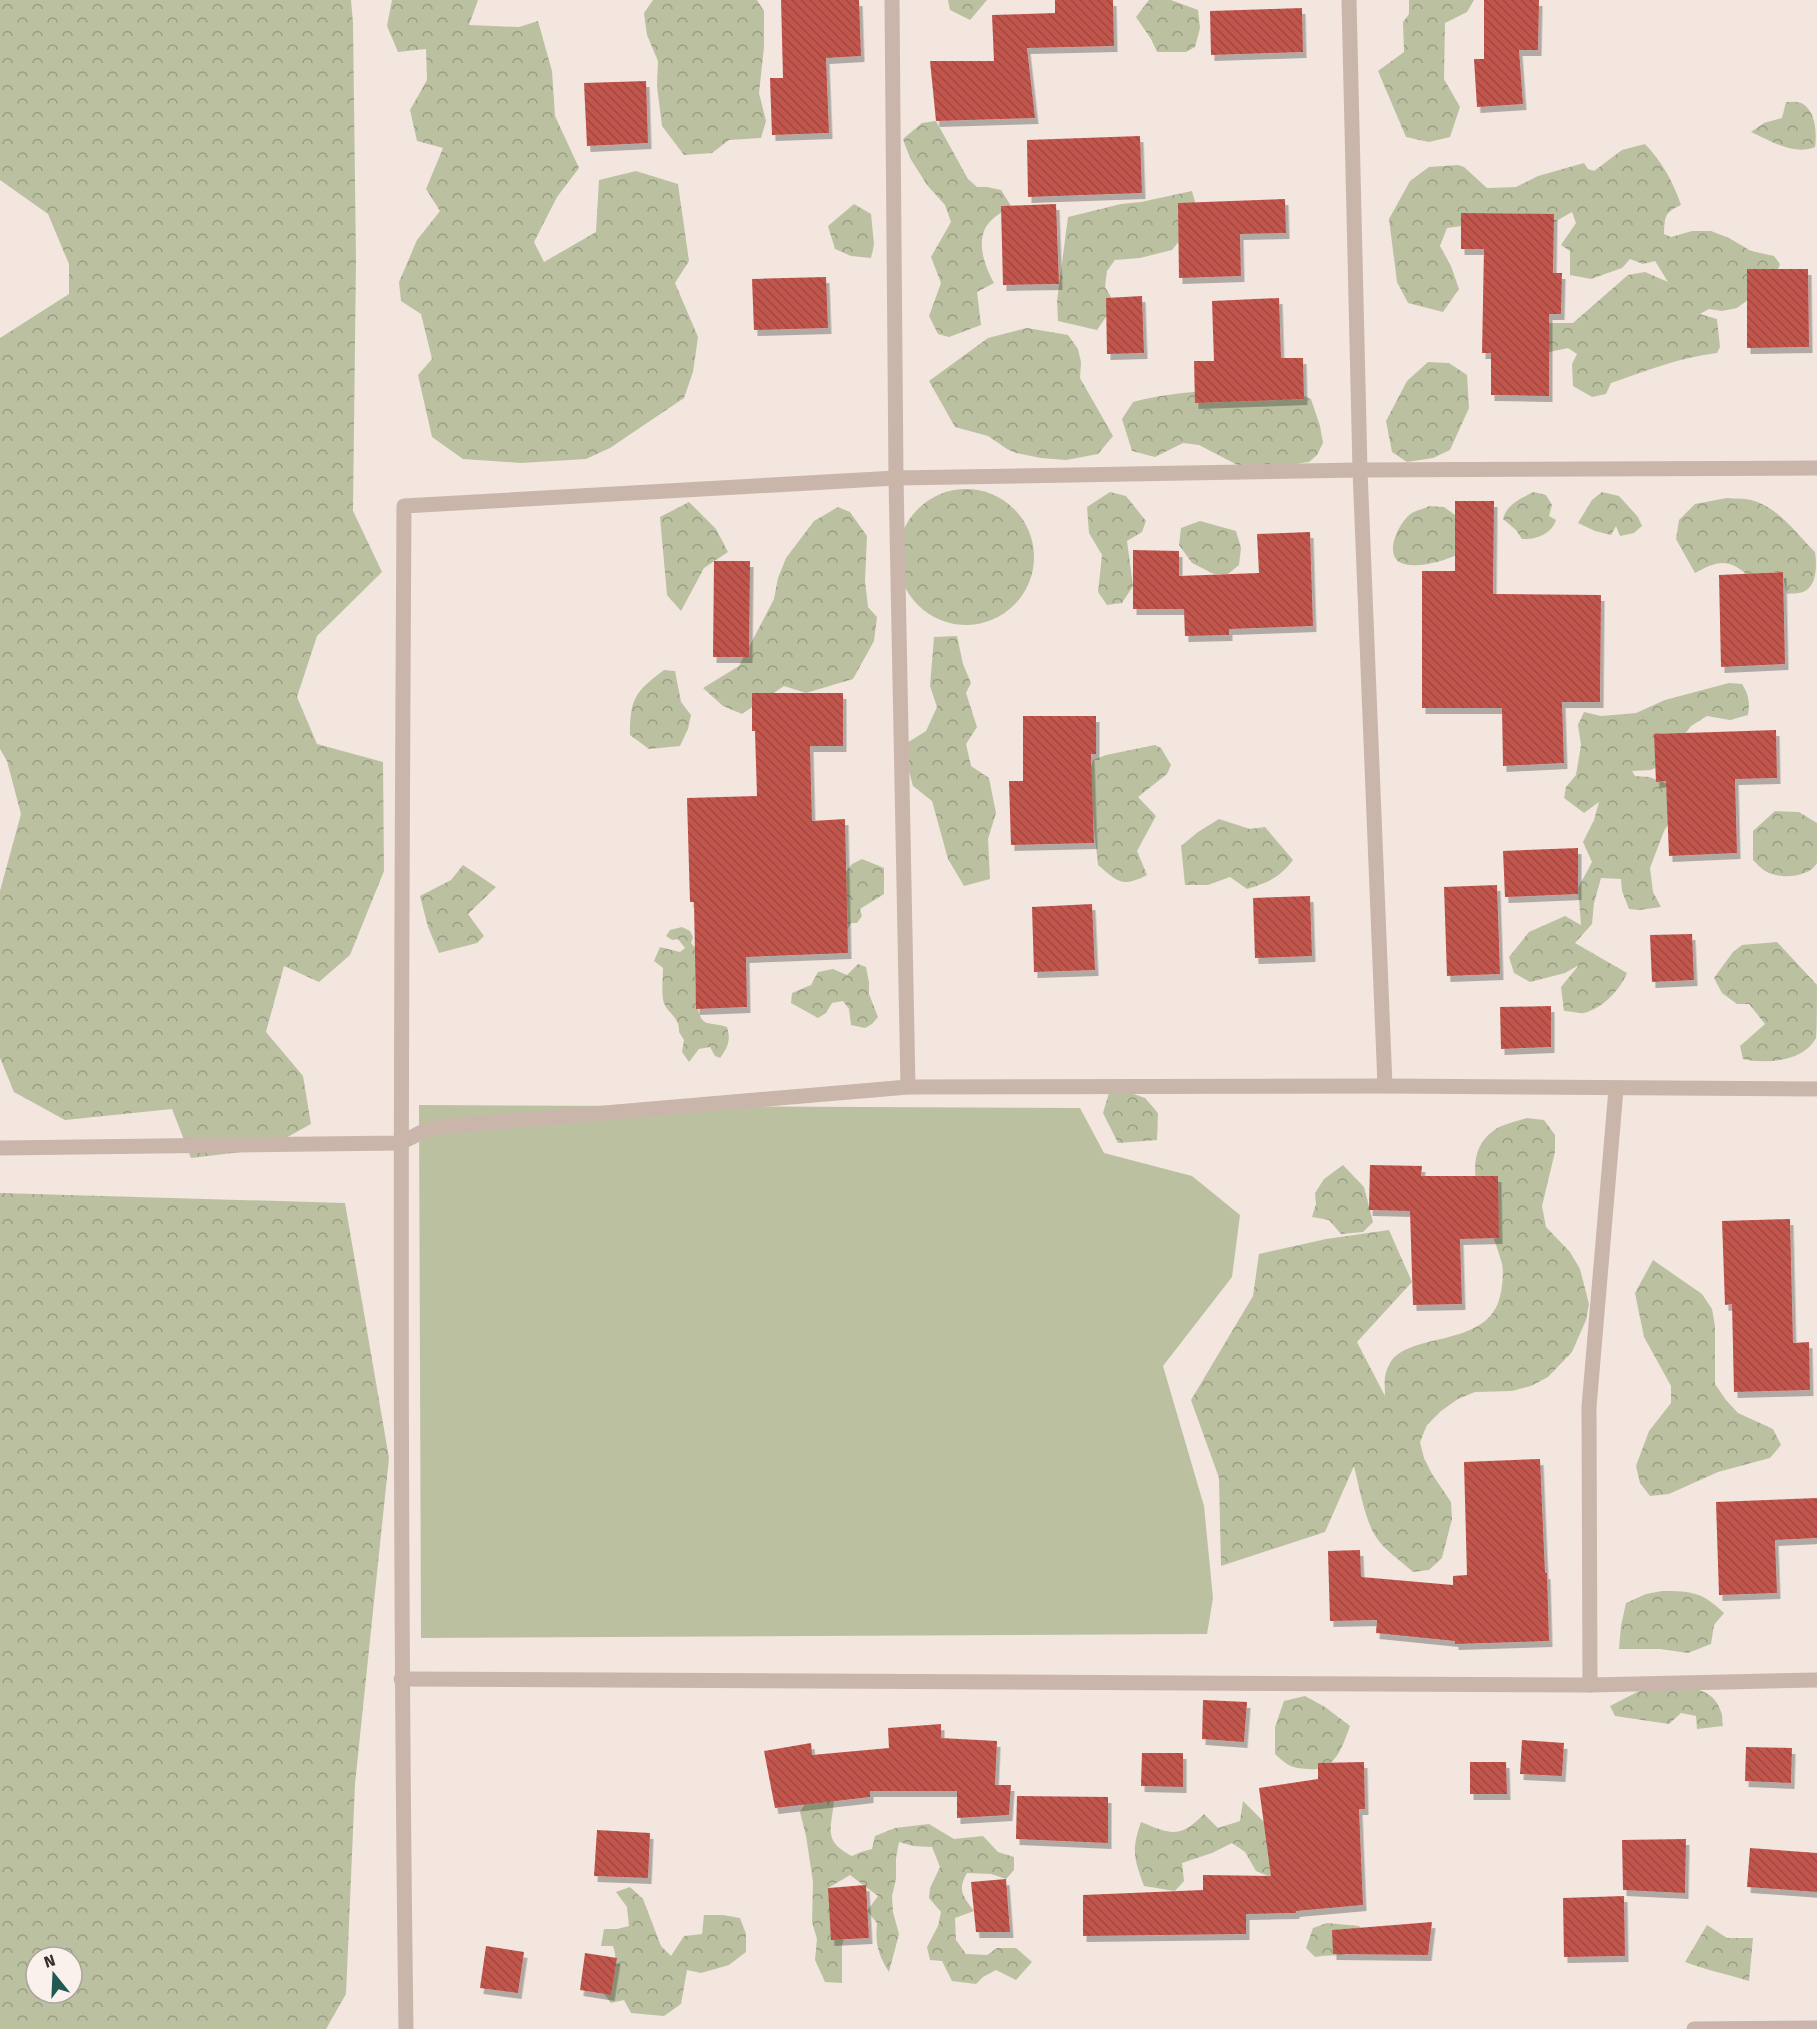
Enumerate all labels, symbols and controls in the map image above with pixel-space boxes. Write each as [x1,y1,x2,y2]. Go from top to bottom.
north arrow [24,1945,84,2005]
text: N [42,1951,57,1972]

